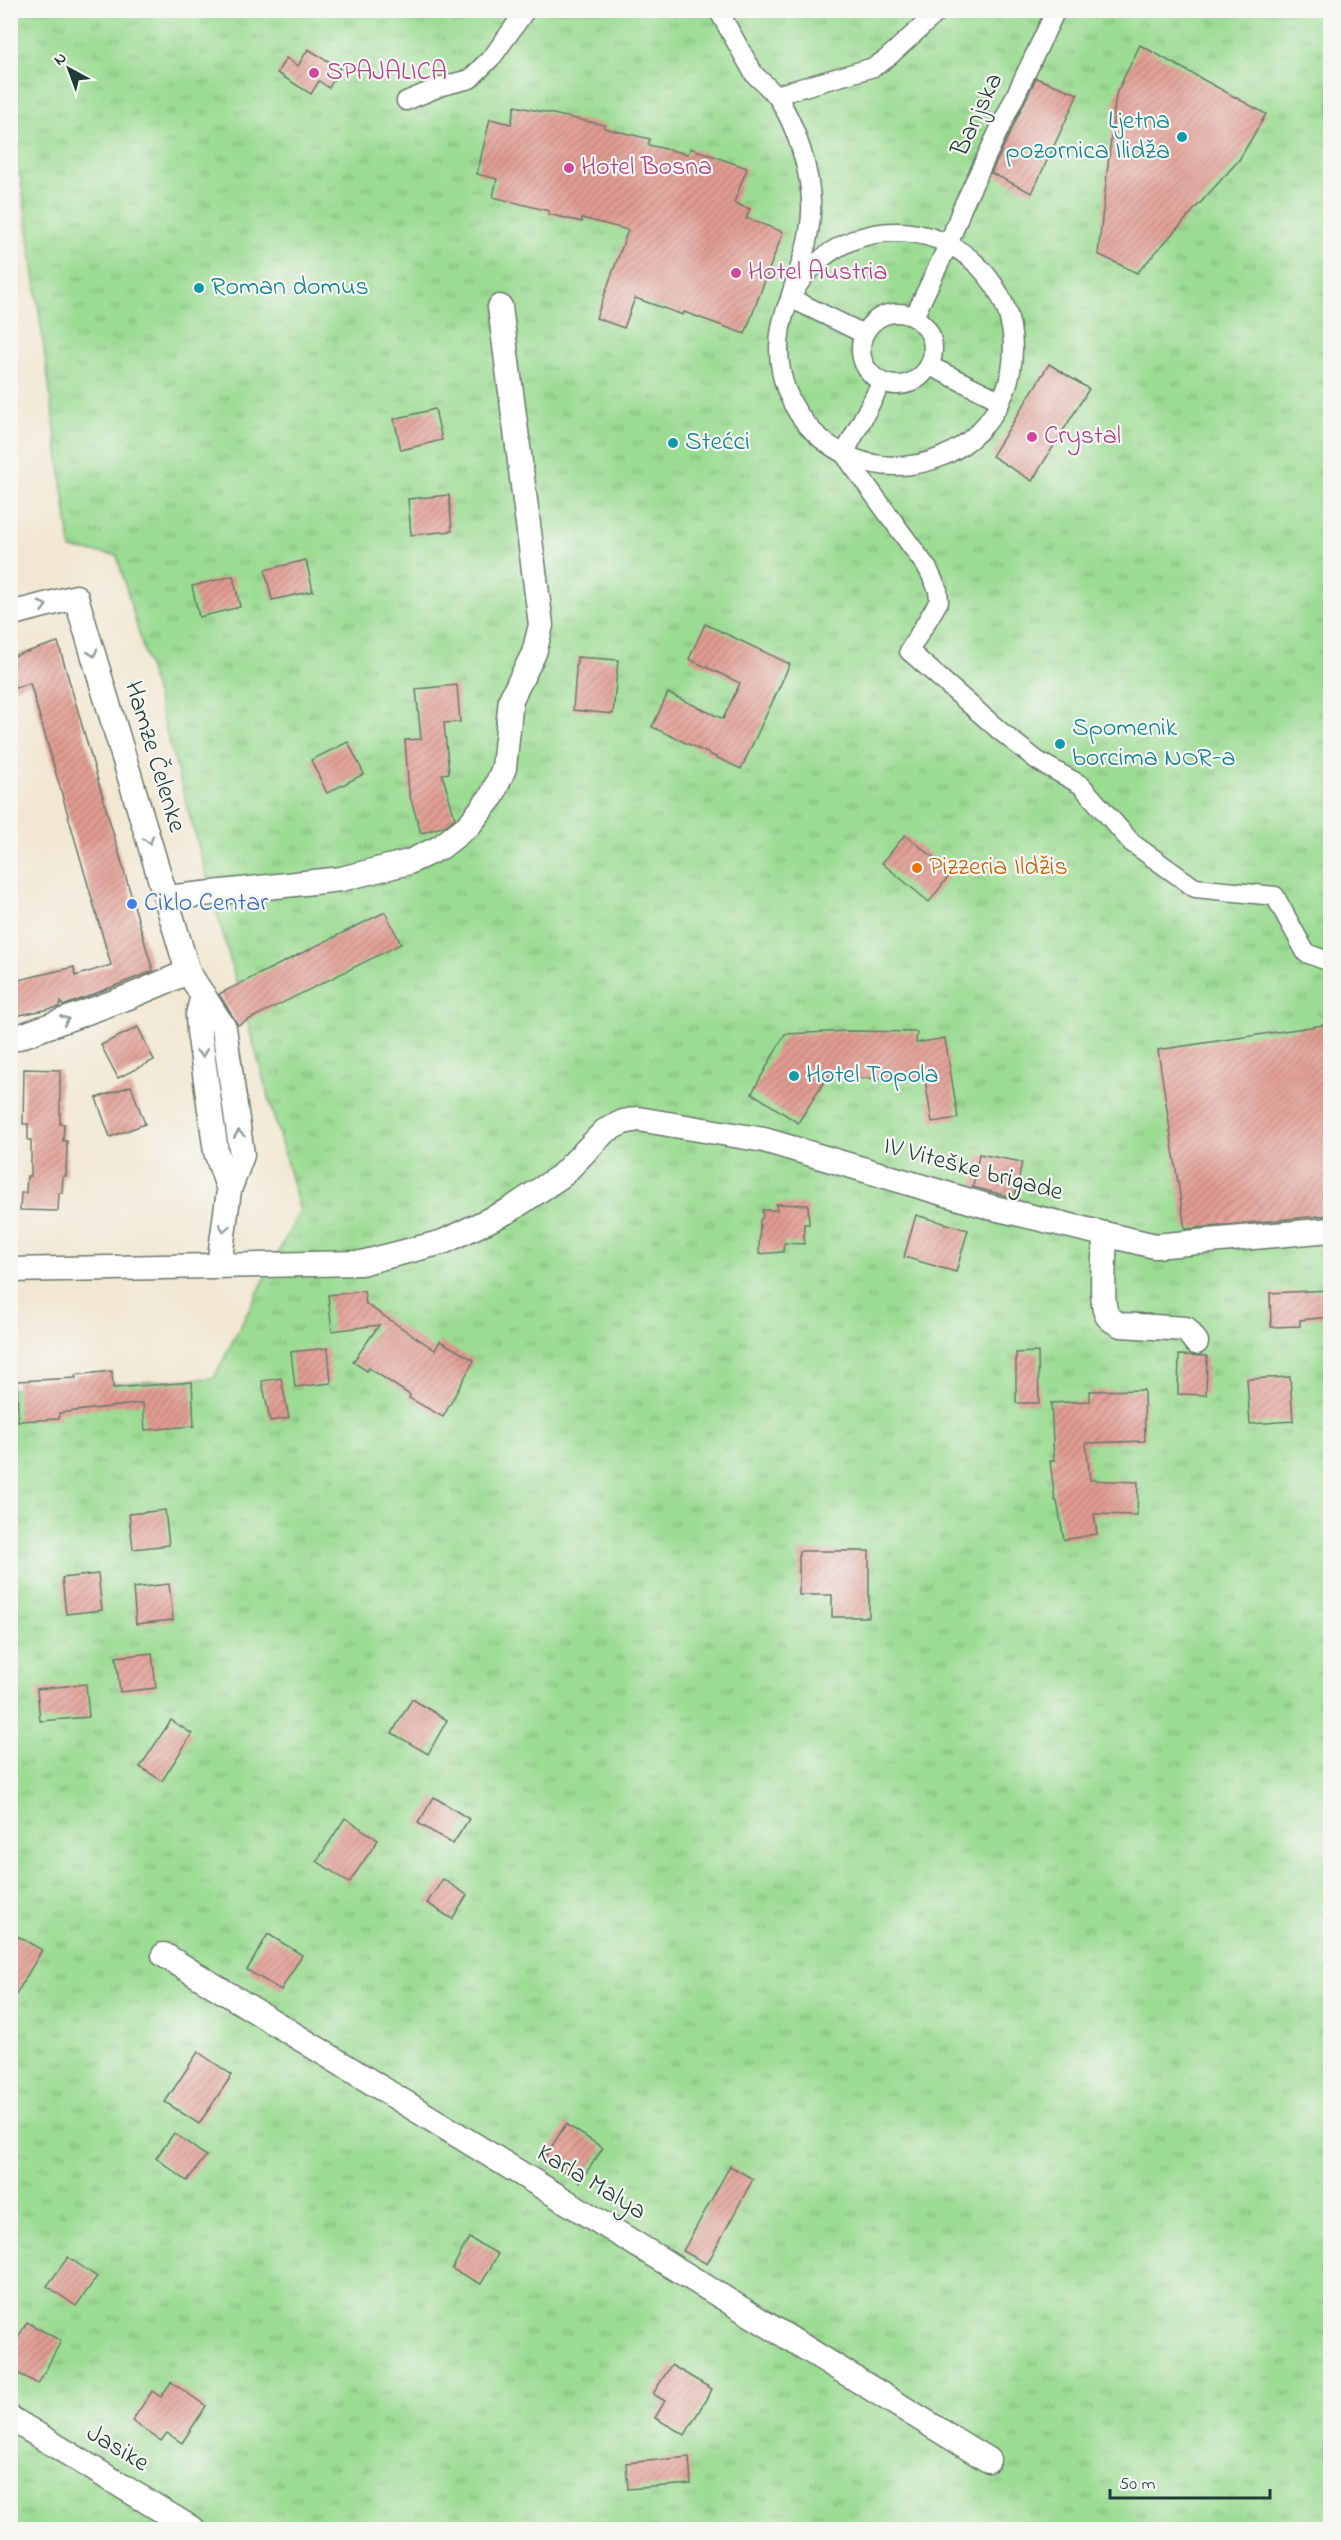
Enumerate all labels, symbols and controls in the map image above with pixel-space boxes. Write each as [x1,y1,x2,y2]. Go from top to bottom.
north arrow [39,39,99,99]
text: N [49,46,73,72]
place label: SPAJALICA [326,54,447,92]
marker: SPAJALICA [307,66,321,80]
street label: Banjska [942,67,1014,164]
place label: Ljetna pozornica Ilidža [1006,103,1170,171]
marker: Ljetna pozornica Ilidža [1175,130,1189,144]
place label: Hotel Bosna [581,149,712,187]
marker: Hotel Bosna [562,161,576,175]
place label: Hotel Austria [748,254,887,292]
marker: Hotel Austria [729,266,743,280]
place label: Roman domus [211,269,369,307]
marker: Roman domus [192,281,206,295]
place label: Crystal [1044,418,1121,456]
place label: Stećci [685,424,750,462]
marker: Crystal [1025,430,1039,444]
marker: Stećci [666,436,680,450]
one-way arrow [38,600,48,613]
one-way arrow [86,647,98,658]
street label: Hamze Čelenke [113,677,195,838]
place label: Spomenik borcima NOR-a [1072,710,1236,778]
marker: Spomenik borcima NOR-a [1053,737,1067,751]
one-way arrow [142,834,154,844]
place label: Pizzeria Ildžis [929,849,1068,887]
marker: Pizzeria Ildžis [910,861,924,875]
place label: Ciklo Centar [144,885,269,923]
marker: Ciklo Centar [125,897,139,911]
one-way arrow [59,1014,70,1027]
one-way arrow [196,1048,208,1058]
place label: Hotel Topola [806,1057,939,1095]
marker: Hotel Topola [787,1069,801,1083]
street label: IV Viteške brigade [879,1128,1067,1212]
one-way arrow [233,1129,245,1139]
one-way arrow [218,1223,230,1232]
street label: Karla Malya [529,2135,653,2231]
street label: Jasike [78,2415,156,2483]
scale bar [1110,2462,1270,2500]
text: 50 m [1119,2472,1156,2498]

